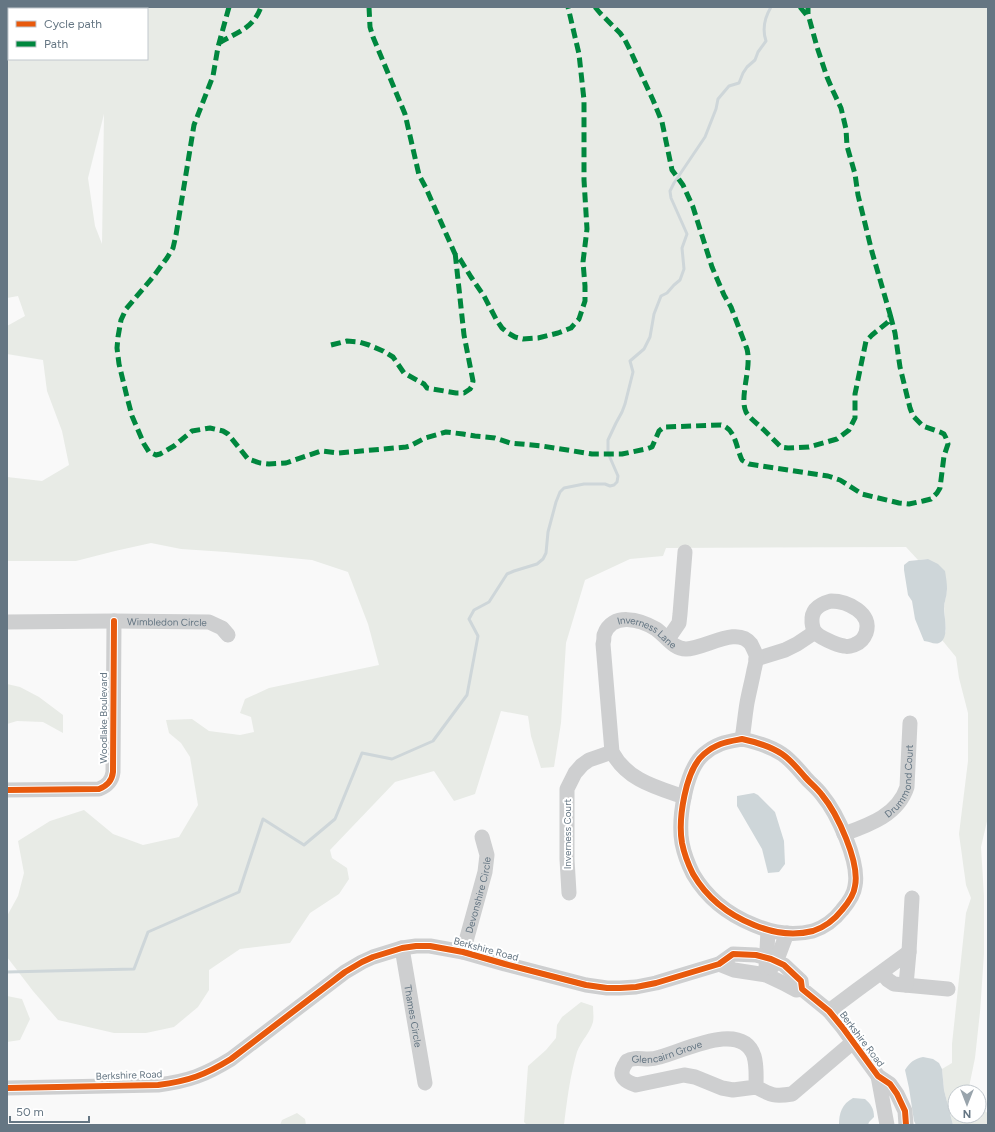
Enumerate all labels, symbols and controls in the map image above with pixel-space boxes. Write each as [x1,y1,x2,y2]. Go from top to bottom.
legend [8,8,148,60]
text: Cycle path [44,17,102,31]
text: Path [44,37,68,51]
street label: Inverness Lane [616,613,680,652]
street label: Wimbledon Circle [127,615,207,628]
street label: Woodlake Boulevard [97,672,110,764]
street label: Drummond Court [882,744,915,820]
street label: Inverness Court [561,798,574,869]
street label: Devonshire Circle [462,855,493,935]
street label: Berkshire Road [452,934,520,964]
street label: Thames Circle [402,984,425,1049]
street label: Berkshire Road [837,1008,887,1070]
street label: Glencairn Grove [631,1037,704,1066]
street label: Berkshire Road [95,1067,163,1083]
north arrow [947,1084,987,1124]
scale bar [10,1098,89,1124]
text: 50 m [16,1105,44,1119]
text: N [963,1107,971,1120]

